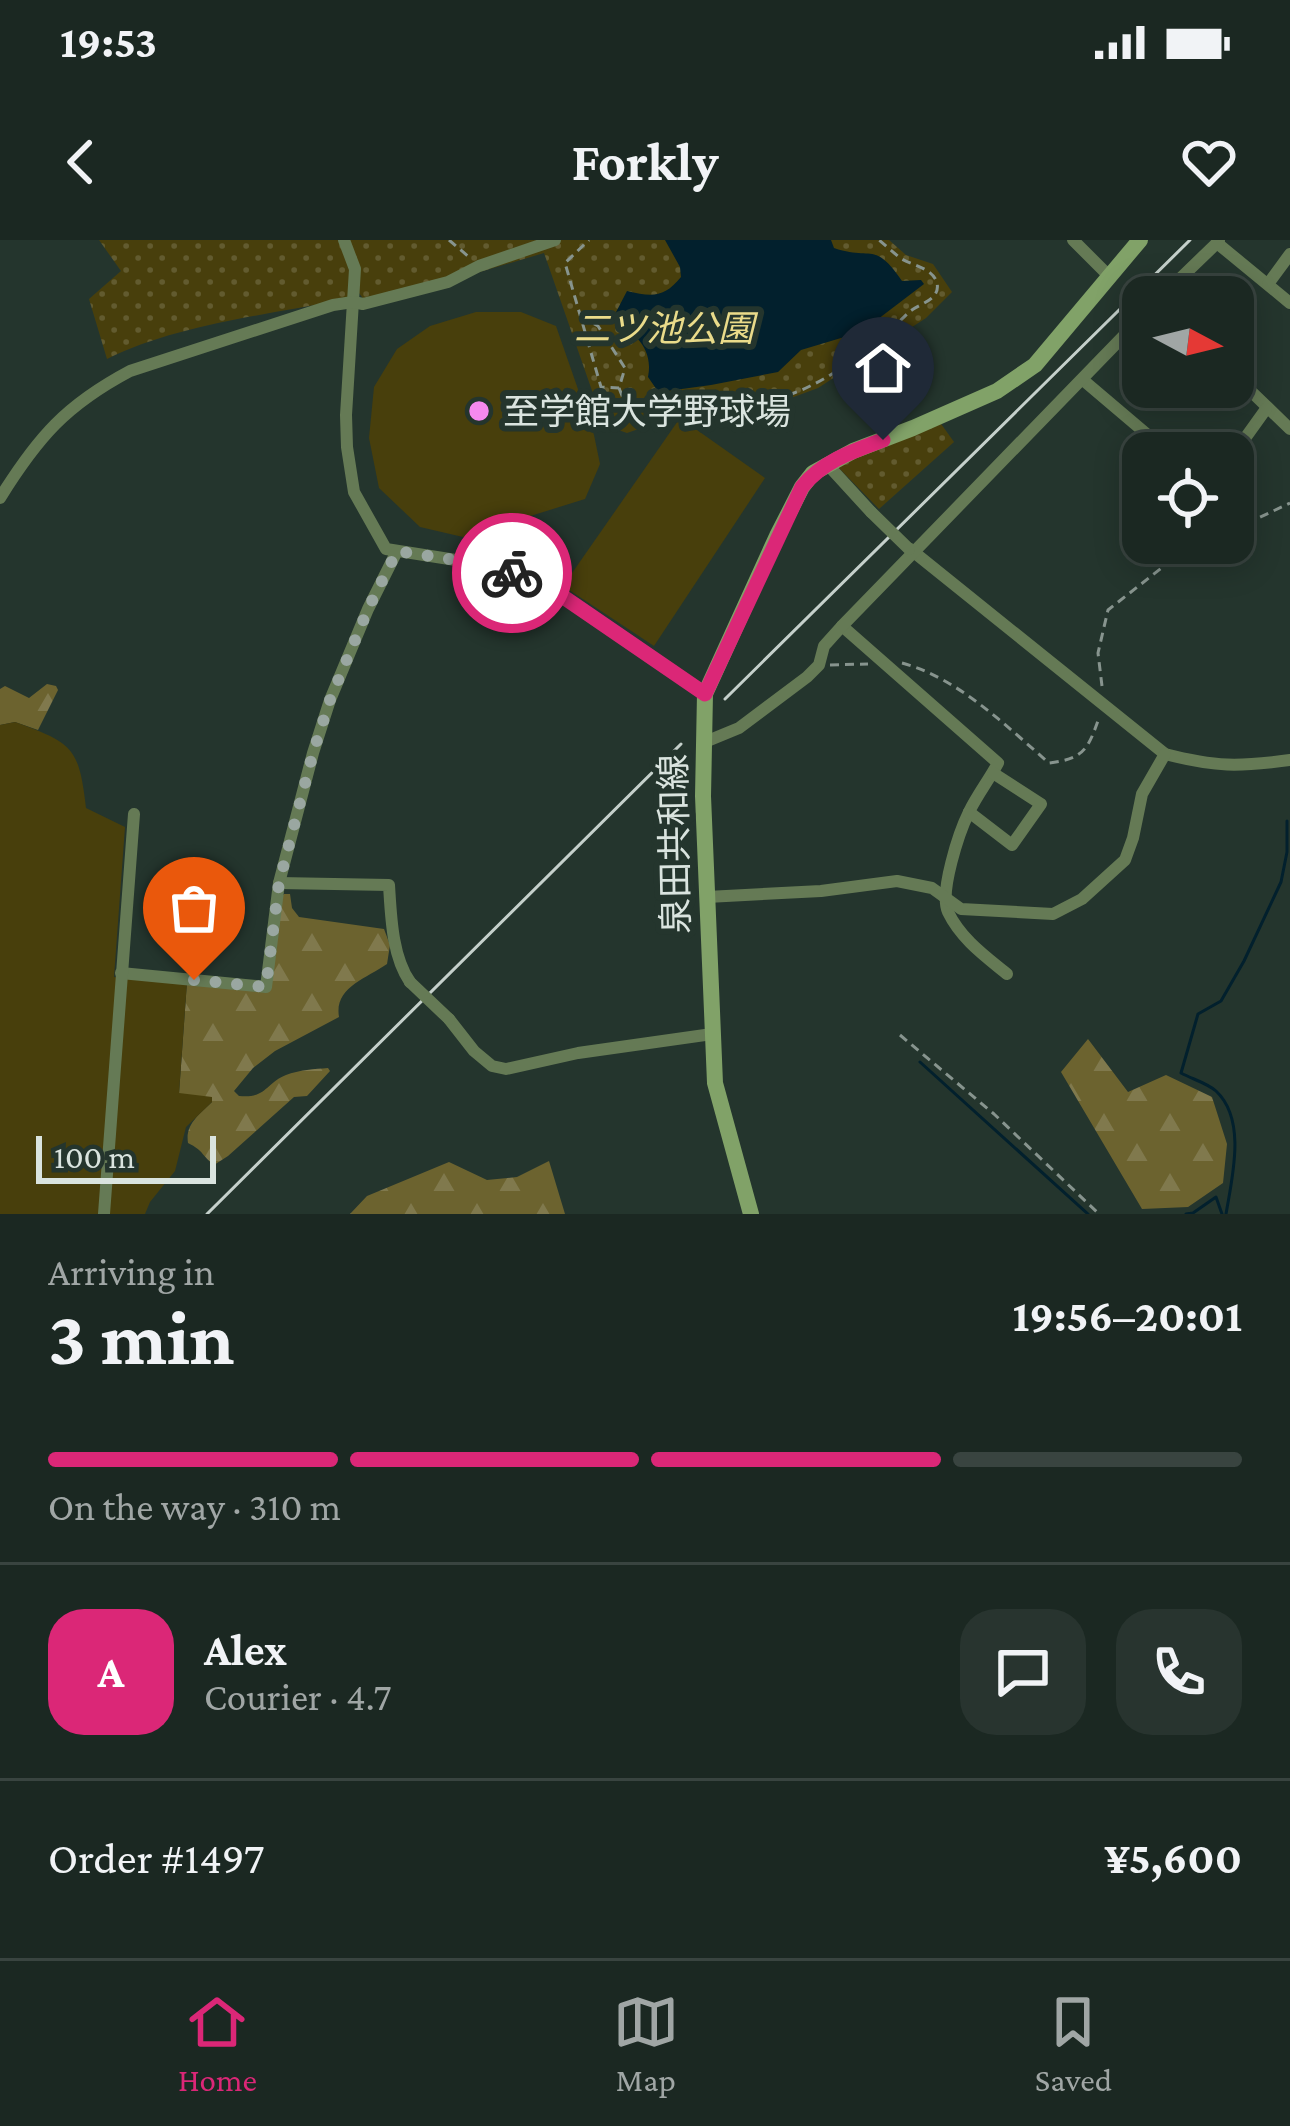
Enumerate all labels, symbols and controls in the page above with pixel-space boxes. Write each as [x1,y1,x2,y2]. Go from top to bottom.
text: 19:53 [60,17,157,67]
icon: back [48,129,114,195]
icon: heart [1176,129,1242,195]
text: Forkly [571,132,719,192]
north arrow [1122,276,1254,408]
map controls [1122,276,1254,564]
park label: 二ツ池公園 [574,309,759,349]
pin [832,317,934,440]
icon: home [850,335,916,401]
place label: 至学館大学野球場 [503,392,791,432]
marker: 至学館大学野球場 [466,398,492,424]
button: locate [1122,432,1254,564]
courier [452,513,572,633]
icon: bike [479,540,545,606]
street label: 泉田共和線 [653,754,697,934]
pin [143,857,245,980]
icon: bag [161,875,227,941]
scale bar [36,1130,216,1183]
text: 100 m [54,1138,135,1175]
text: Arriving in [48,1250,215,1293]
text: 19:56–20:01 [1013,1291,1242,1341]
text: 3 min [48,1294,235,1381]
text: On the way · 310 m [48,1485,341,1528]
button: chat [960,1609,1086,1735]
button: phone [1116,1609,1242,1735]
text: Alex [204,1625,287,1675]
text: A [98,1647,124,1697]
text: Courier · 4.7 [204,1675,392,1718]
text: Order #1497 [48,1833,264,1883]
text: ¥5,600 [1104,1833,1242,1883]
tab: Home [178,1989,257,2098]
tab: Map [613,1989,679,2098]
tab: Saved [1035,1989,1112,2098]

